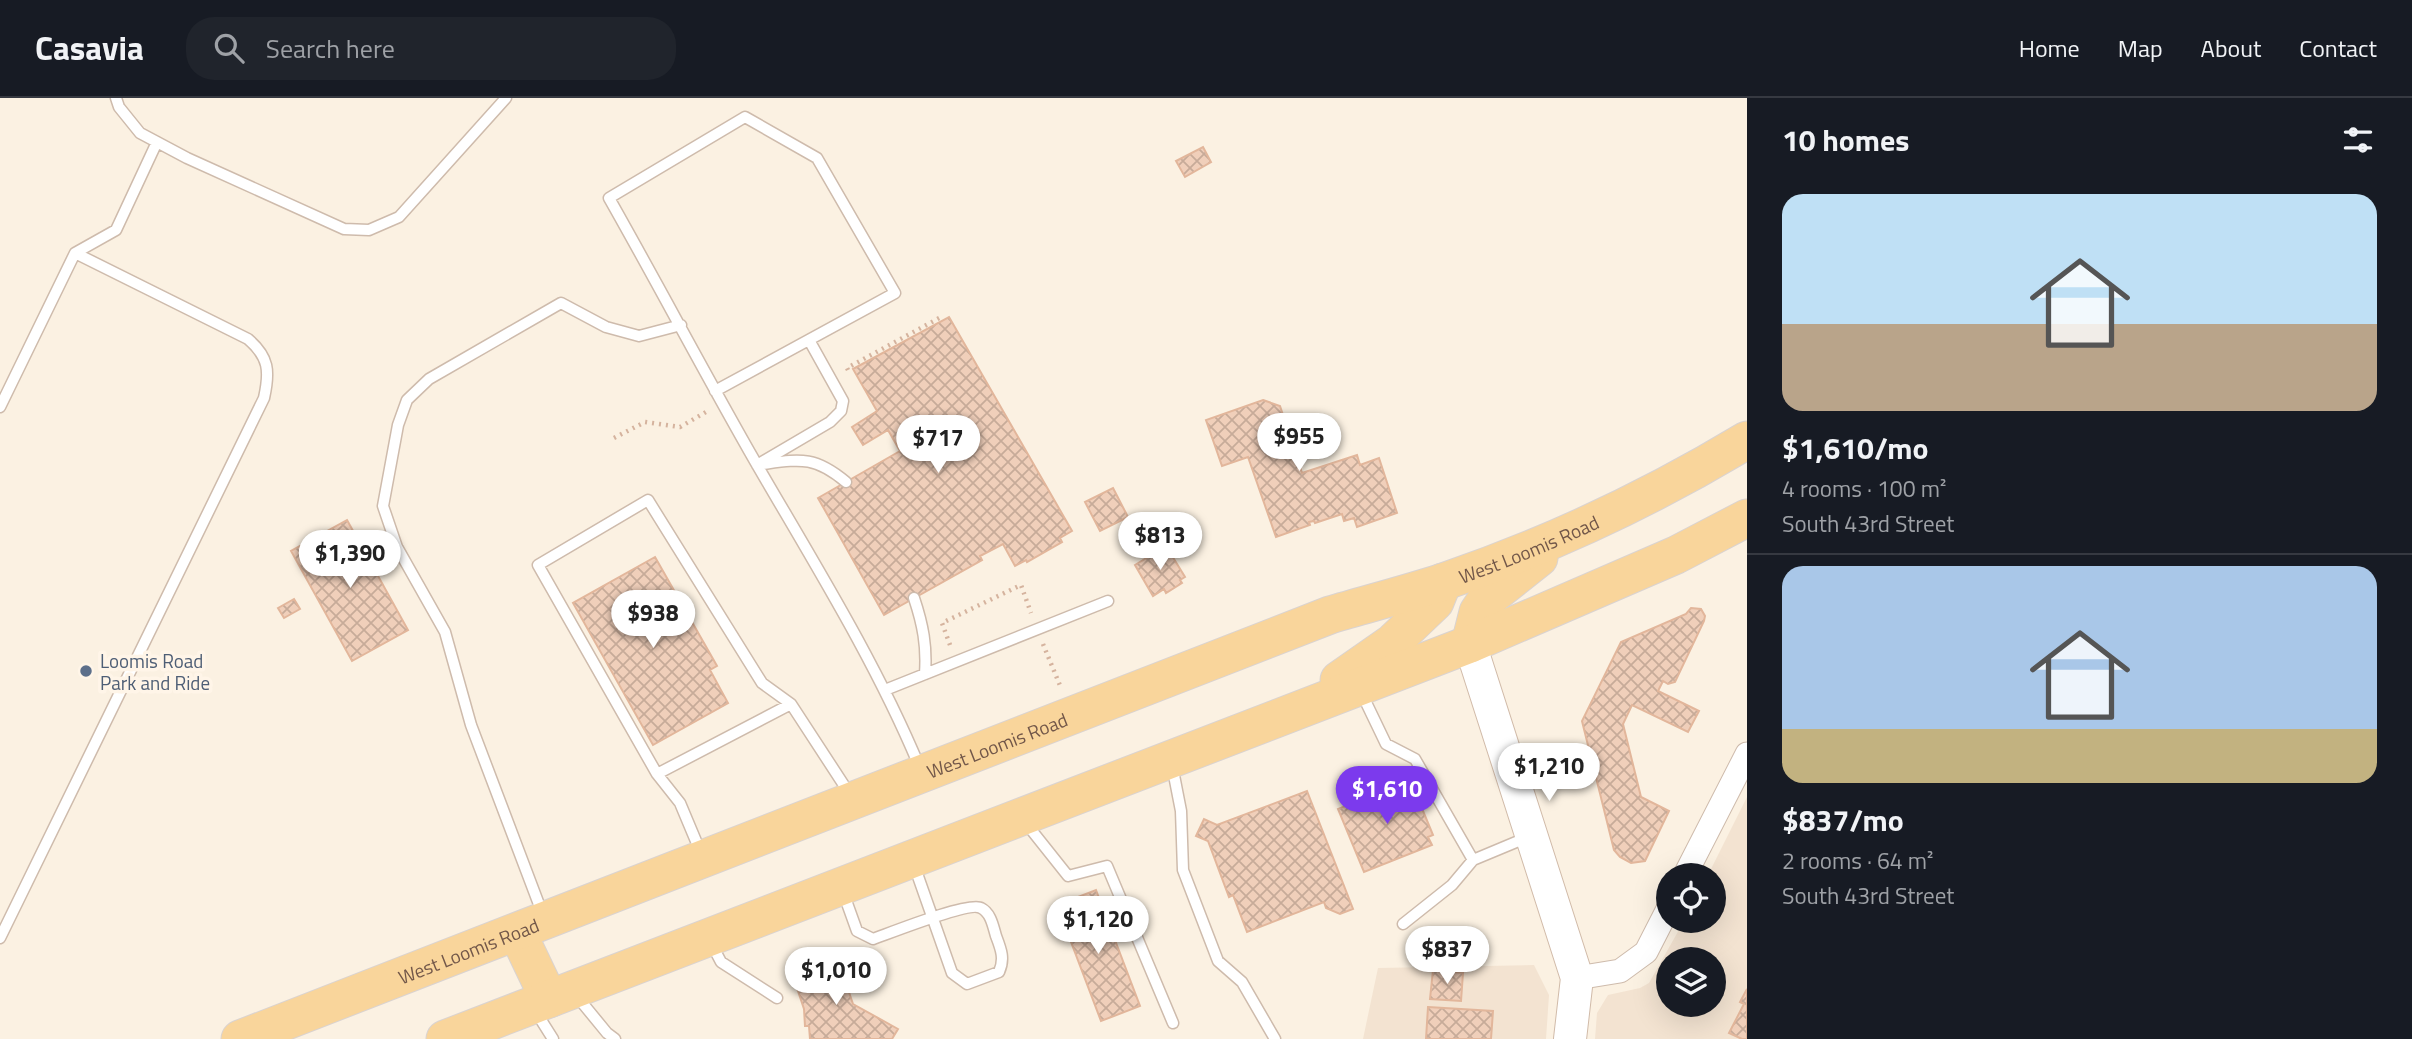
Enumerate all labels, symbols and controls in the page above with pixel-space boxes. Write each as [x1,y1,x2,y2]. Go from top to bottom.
search box [186,17,676,80]
text: Casavia [35,23,144,73]
icon: search [210,29,248,67]
text: Search here [266,29,395,68]
text: Home [2019,30,2080,66]
text: Map [2118,30,2163,66]
text: About [2201,30,2261,66]
text: Contact [2299,30,2377,66]
text: 10 homes [1782,117,1909,163]
icon: filters [2339,121,2377,159]
icon: home [2017,240,2143,366]
pin: $955 [1258,414,1340,473]
pin: $717 [897,416,979,475]
text: $955 [1273,418,1325,453]
text: $717 [912,420,964,455]
text: $1,610/mo [1782,425,1928,471]
text: 4 rooms · 100 m² [1782,471,1946,506]
text: South 43rd Street [1782,506,1954,541]
street label: West Loomis Road [1454,507,1603,590]
pin: $813 [1119,512,1201,572]
text: $813 [1134,517,1186,552]
pin: $1,390 [293,531,407,590]
text: $1,390 [315,535,385,570]
pin: $938 [612,590,694,650]
text: $938 [627,595,679,630]
icon: home [2017,612,2143,738]
place label: Loomis Road Park and Ride [100,646,210,697]
marker: Loomis Road Park and Ride [78,663,94,679]
street label: West Loomis Road [922,704,1072,785]
pin: $1,210 [1492,744,1606,803]
text: $1,210 [1514,748,1584,783]
pin: $1,610 [1330,766,1444,826]
text: $1,610 [1352,771,1422,806]
text: $837/mo [1782,797,1904,843]
text: 2 rooms · 64 m² [1782,843,1933,878]
map controls [1656,863,1726,1017]
button: locate [1656,863,1726,933]
text: South 43rd Street [1782,878,1954,913]
pin: $1,120 [1041,896,1155,956]
text: $1,120 [1063,901,1133,936]
street label: West Loomis Road [394,910,543,991]
pin: $837 [1406,926,1488,986]
text: $837 [1421,931,1473,966]
button: layers [1656,947,1726,1017]
pin: $1,010 [779,948,893,1007]
text: $1,010 [801,952,871,987]

